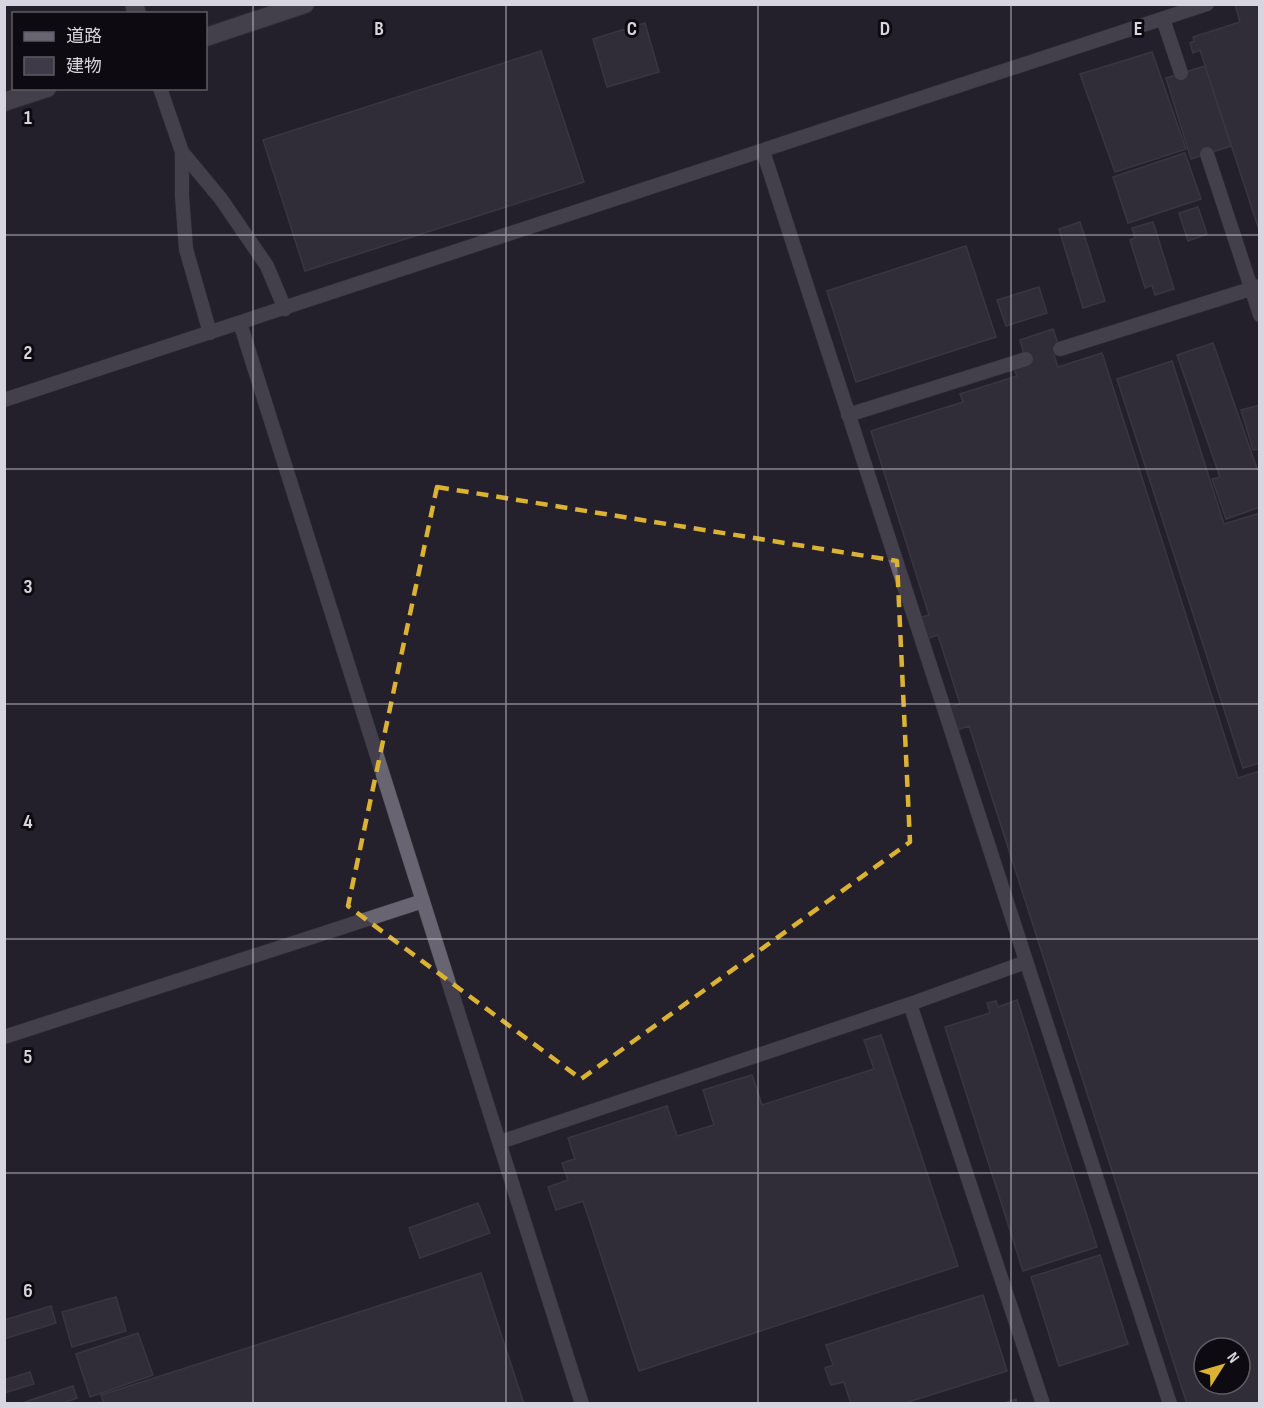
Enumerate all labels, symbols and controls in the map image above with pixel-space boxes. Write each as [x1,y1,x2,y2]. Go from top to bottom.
legend [12,12,207,90]
text: B [374,17,384,41]
text: C [627,17,637,41]
text: D [880,17,890,41]
text: E [1134,17,1142,41]
text: 道路 [66,26,102,47]
text: 建物 [66,56,102,77]
text: 1 [24,106,32,130]
text: 2 [24,341,32,365]
text: 3 [24,575,33,599]
text: 4 [23,810,33,834]
text: 5 [24,1045,33,1069]
text: 6 [23,1279,33,1303]
north arrow [1192,1336,1252,1396]
text: N [1223,1349,1243,1367]

